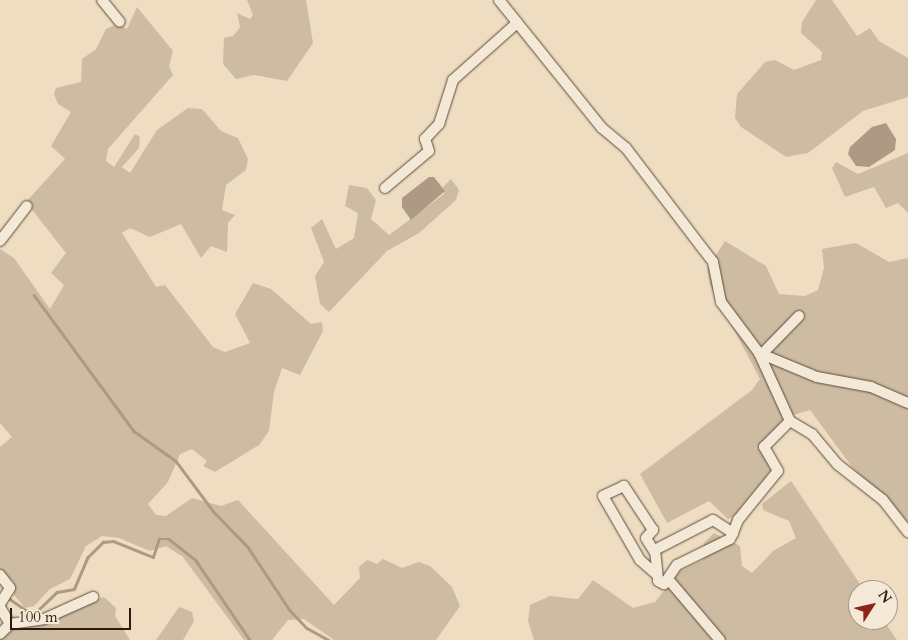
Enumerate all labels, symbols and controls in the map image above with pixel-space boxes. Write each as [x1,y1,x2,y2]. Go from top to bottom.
north arrow [848,580,898,630]
text: N [874,586,896,607]
scale bar [12,598,134,630]
text: 100 m [18,607,58,627]

